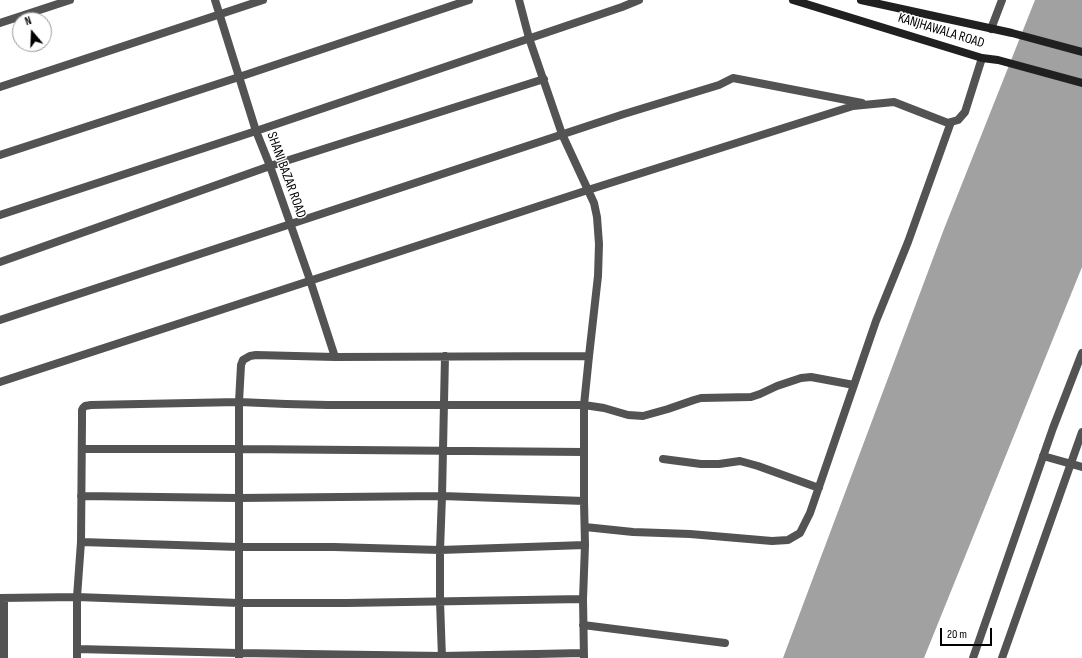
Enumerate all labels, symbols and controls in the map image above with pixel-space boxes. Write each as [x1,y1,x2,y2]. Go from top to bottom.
street label: KANJHAWALA ROAD [896,10,986,52]
north arrow [12,12,52,52]
text: N [23,14,33,28]
street label: SHANI BAZAR ROAD [263,130,309,220]
scale bar [942,620,994,646]
text: 20 m [947,627,967,642]

